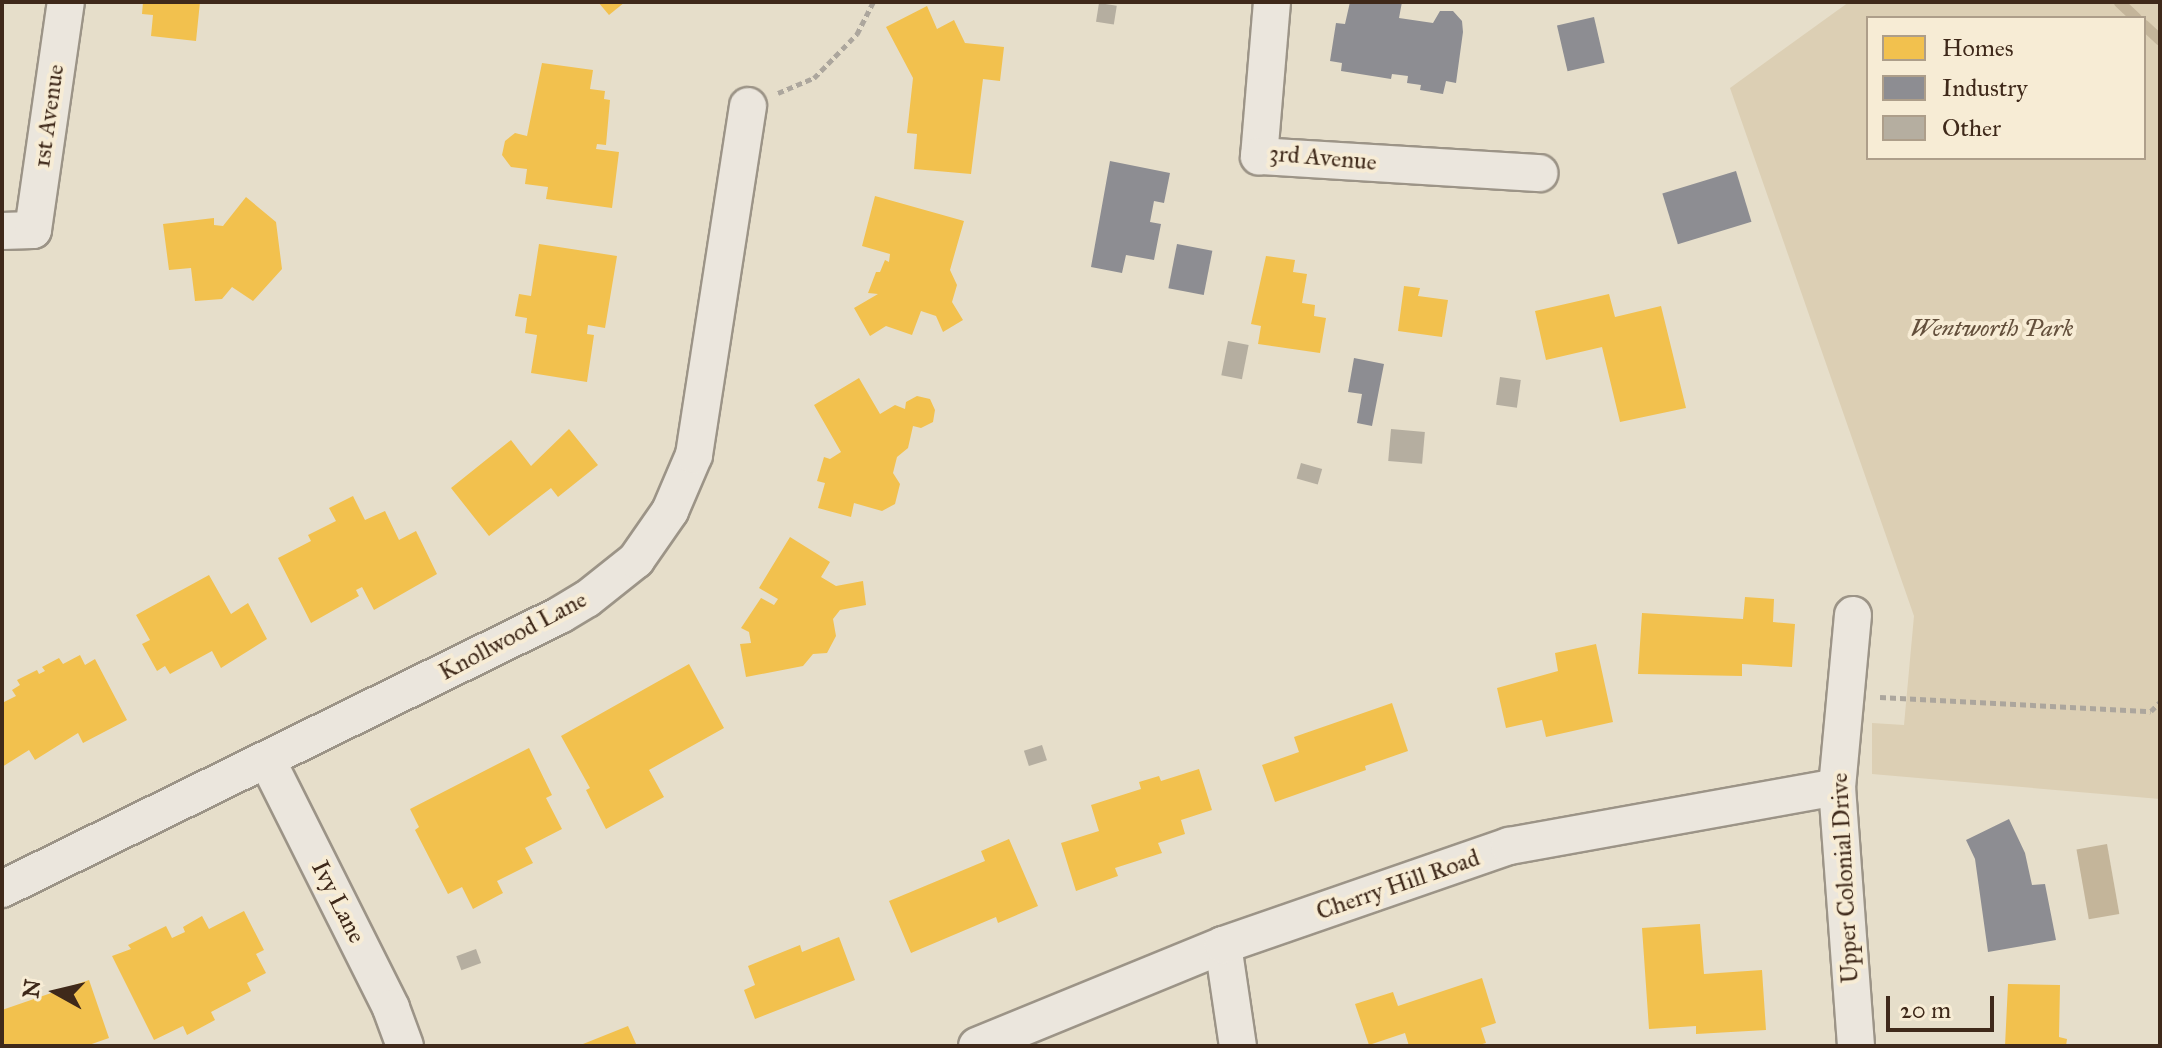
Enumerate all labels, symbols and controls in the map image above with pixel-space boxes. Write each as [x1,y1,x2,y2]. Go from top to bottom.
legend [1866,16,2146,160]
text: Homes [1942,33,2014,63]
street label: 1st Avenue [28,63,70,169]
text: Industry [1942,73,2028,103]
text: Other [1942,113,2001,143]
street label: 3rd Avenue [1268,139,1378,177]
park label: Wentworth Park [1910,315,2074,343]
street label: Knollwood Lane [434,585,592,687]
street label: Upper Colonial Drive [1825,772,1865,984]
street label: Cherry Hill Road [1313,844,1483,926]
street label: Ivy Lane [305,856,371,948]
north arrow [16,952,96,1032]
text: N [17,977,46,1000]
scale bar [1890,980,1998,1030]
text: 20 m [1900,995,1951,1025]

